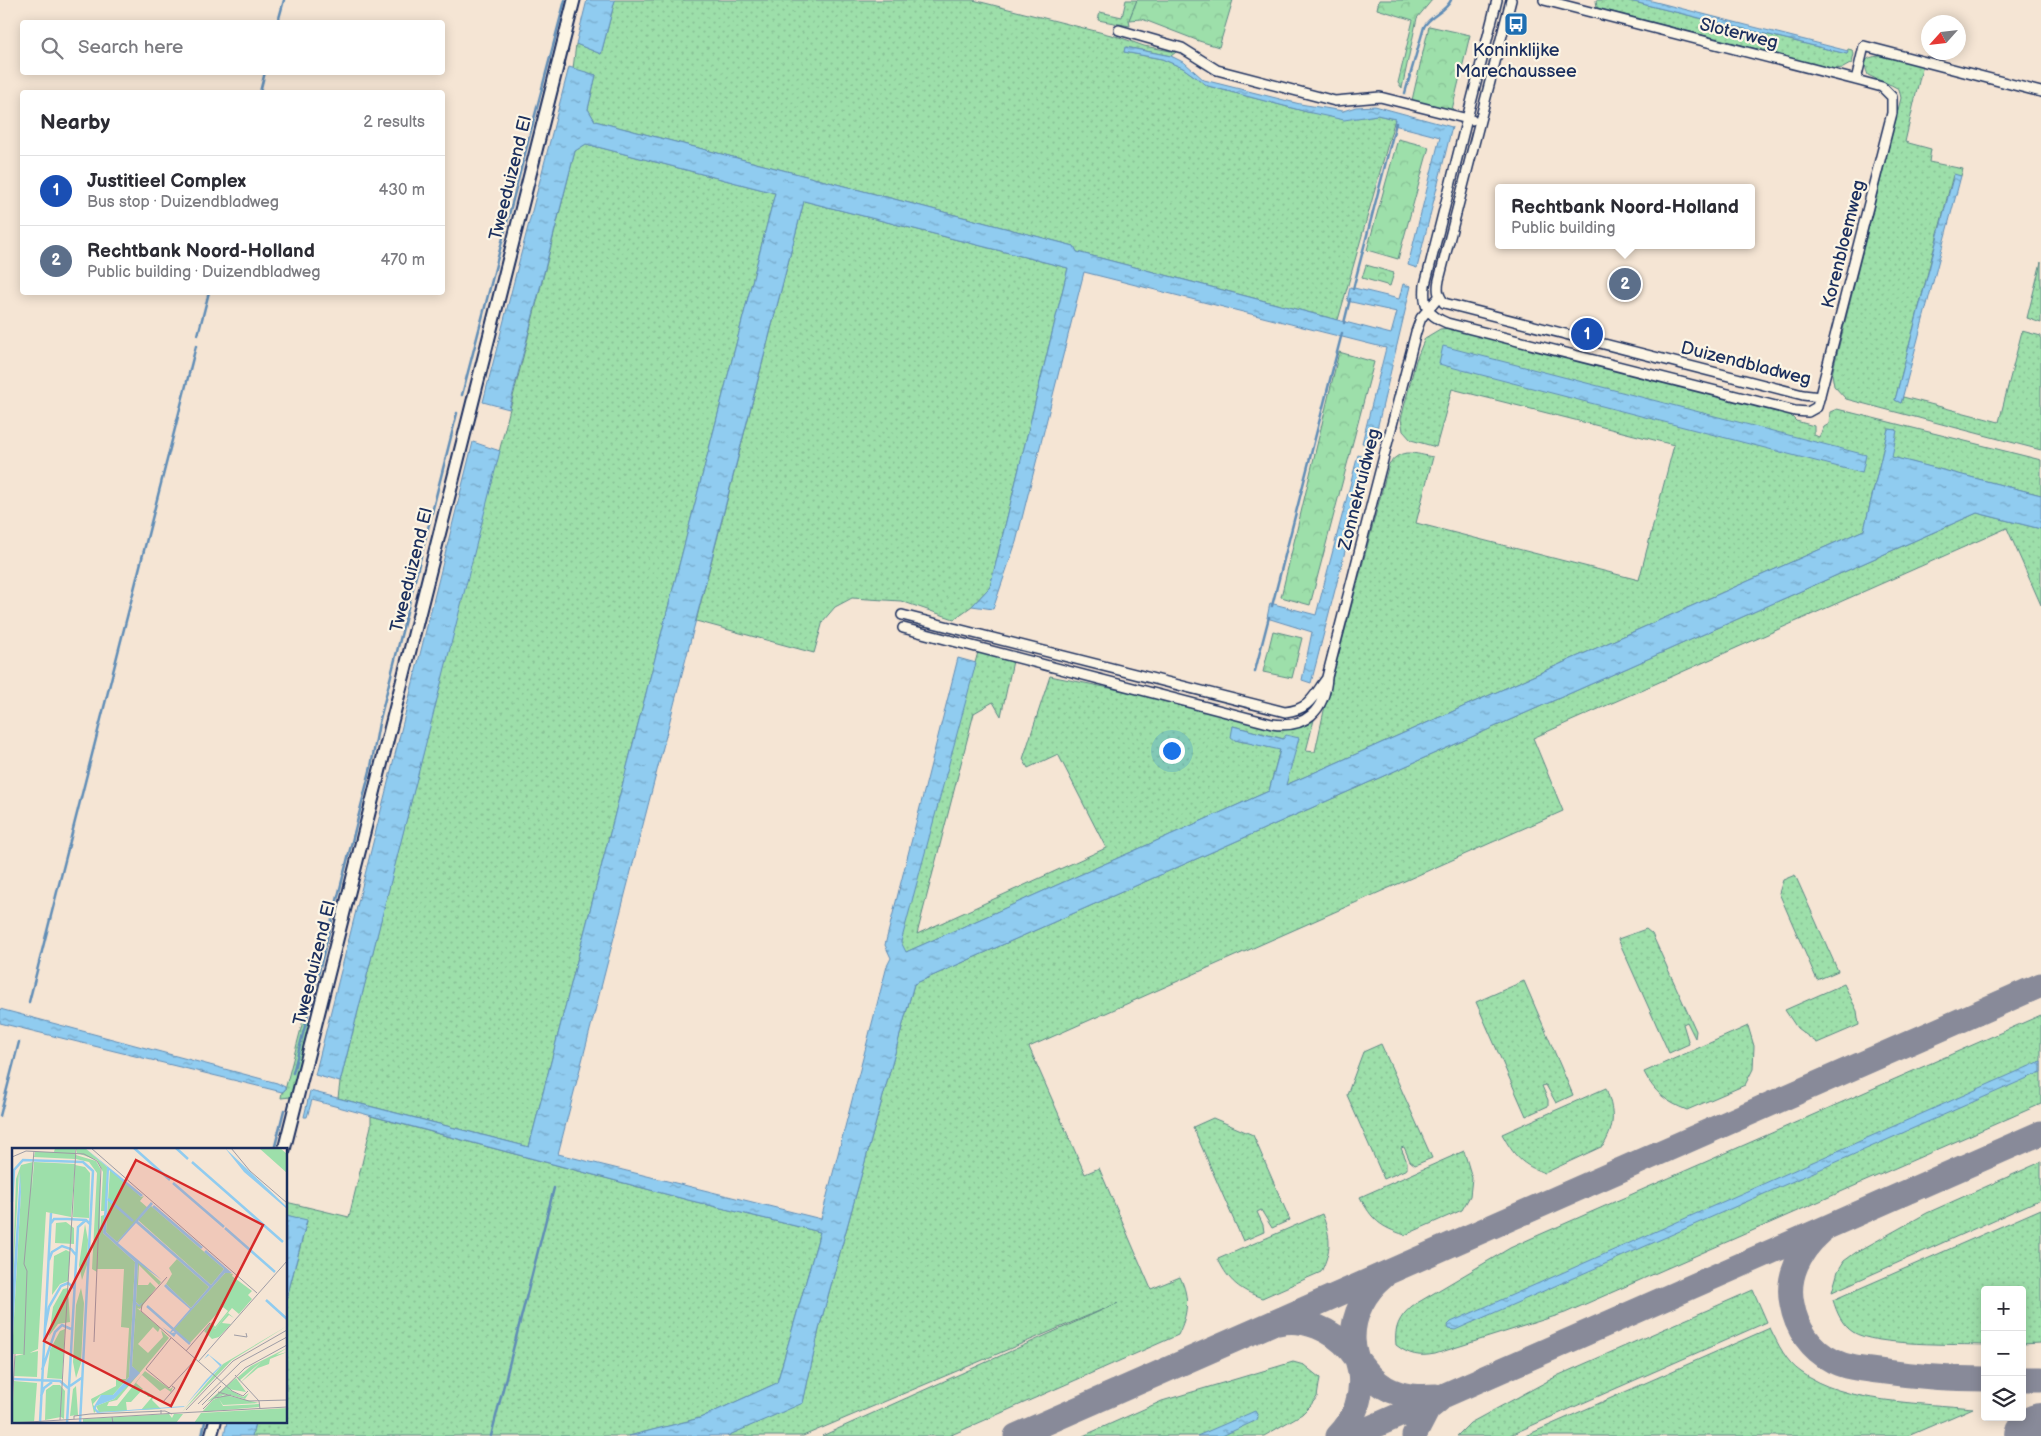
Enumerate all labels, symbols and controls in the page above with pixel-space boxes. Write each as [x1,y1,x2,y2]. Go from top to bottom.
bus stop icon: Koninklijke Marechaussee [1503,11,1529,37]
street label: Sloterweg [1698,14,1780,53]
north arrow [1921,15,1966,60]
search box [20,20,445,75]
icon: search [38,34,66,62]
text: Search here [78,36,183,59]
place label: Koninklijke Marechaussee [1455,40,1577,82]
text: Nearby [40,110,110,135]
text: 2 results [363,113,425,132]
street label: Tweeduizend El [485,114,536,242]
text: Justitieel Complex [87,170,246,193]
street label: Korenbloemweg [1817,178,1870,310]
text: 1 [53,181,59,200]
text: 430 m [378,181,425,200]
popup [1495,184,1755,249]
text: Bus stop · Duizendbladweg [87,193,279,212]
text: Rechtbank Noord-Holland [1511,196,1739,219]
text: Public building [1511,219,1615,238]
text: Rechtbank Noord-Holland [87,240,315,263]
text: 2 [51,251,61,270]
text: 470 m [380,251,425,270]
text: Public building · Duizendbladweg [87,263,321,282]
pin: 2 [1609,265,1641,303]
pin: 1 [1571,315,1603,353]
street label: Duizendbladweg [1678,337,1813,390]
street label: Zonnekruidweg [1334,426,1385,553]
street label: Tweeduizend El [386,506,437,634]
your location [1159,738,1185,764]
street label: Tweeduizend El [289,899,340,1027]
inset map [12,1148,288,1424]
map controls [1981,1286,2026,1421]
button: + [1981,1286,2026,1331]
button: − [1981,1331,2026,1376]
button: layers [1981,1376,2026,1421]

